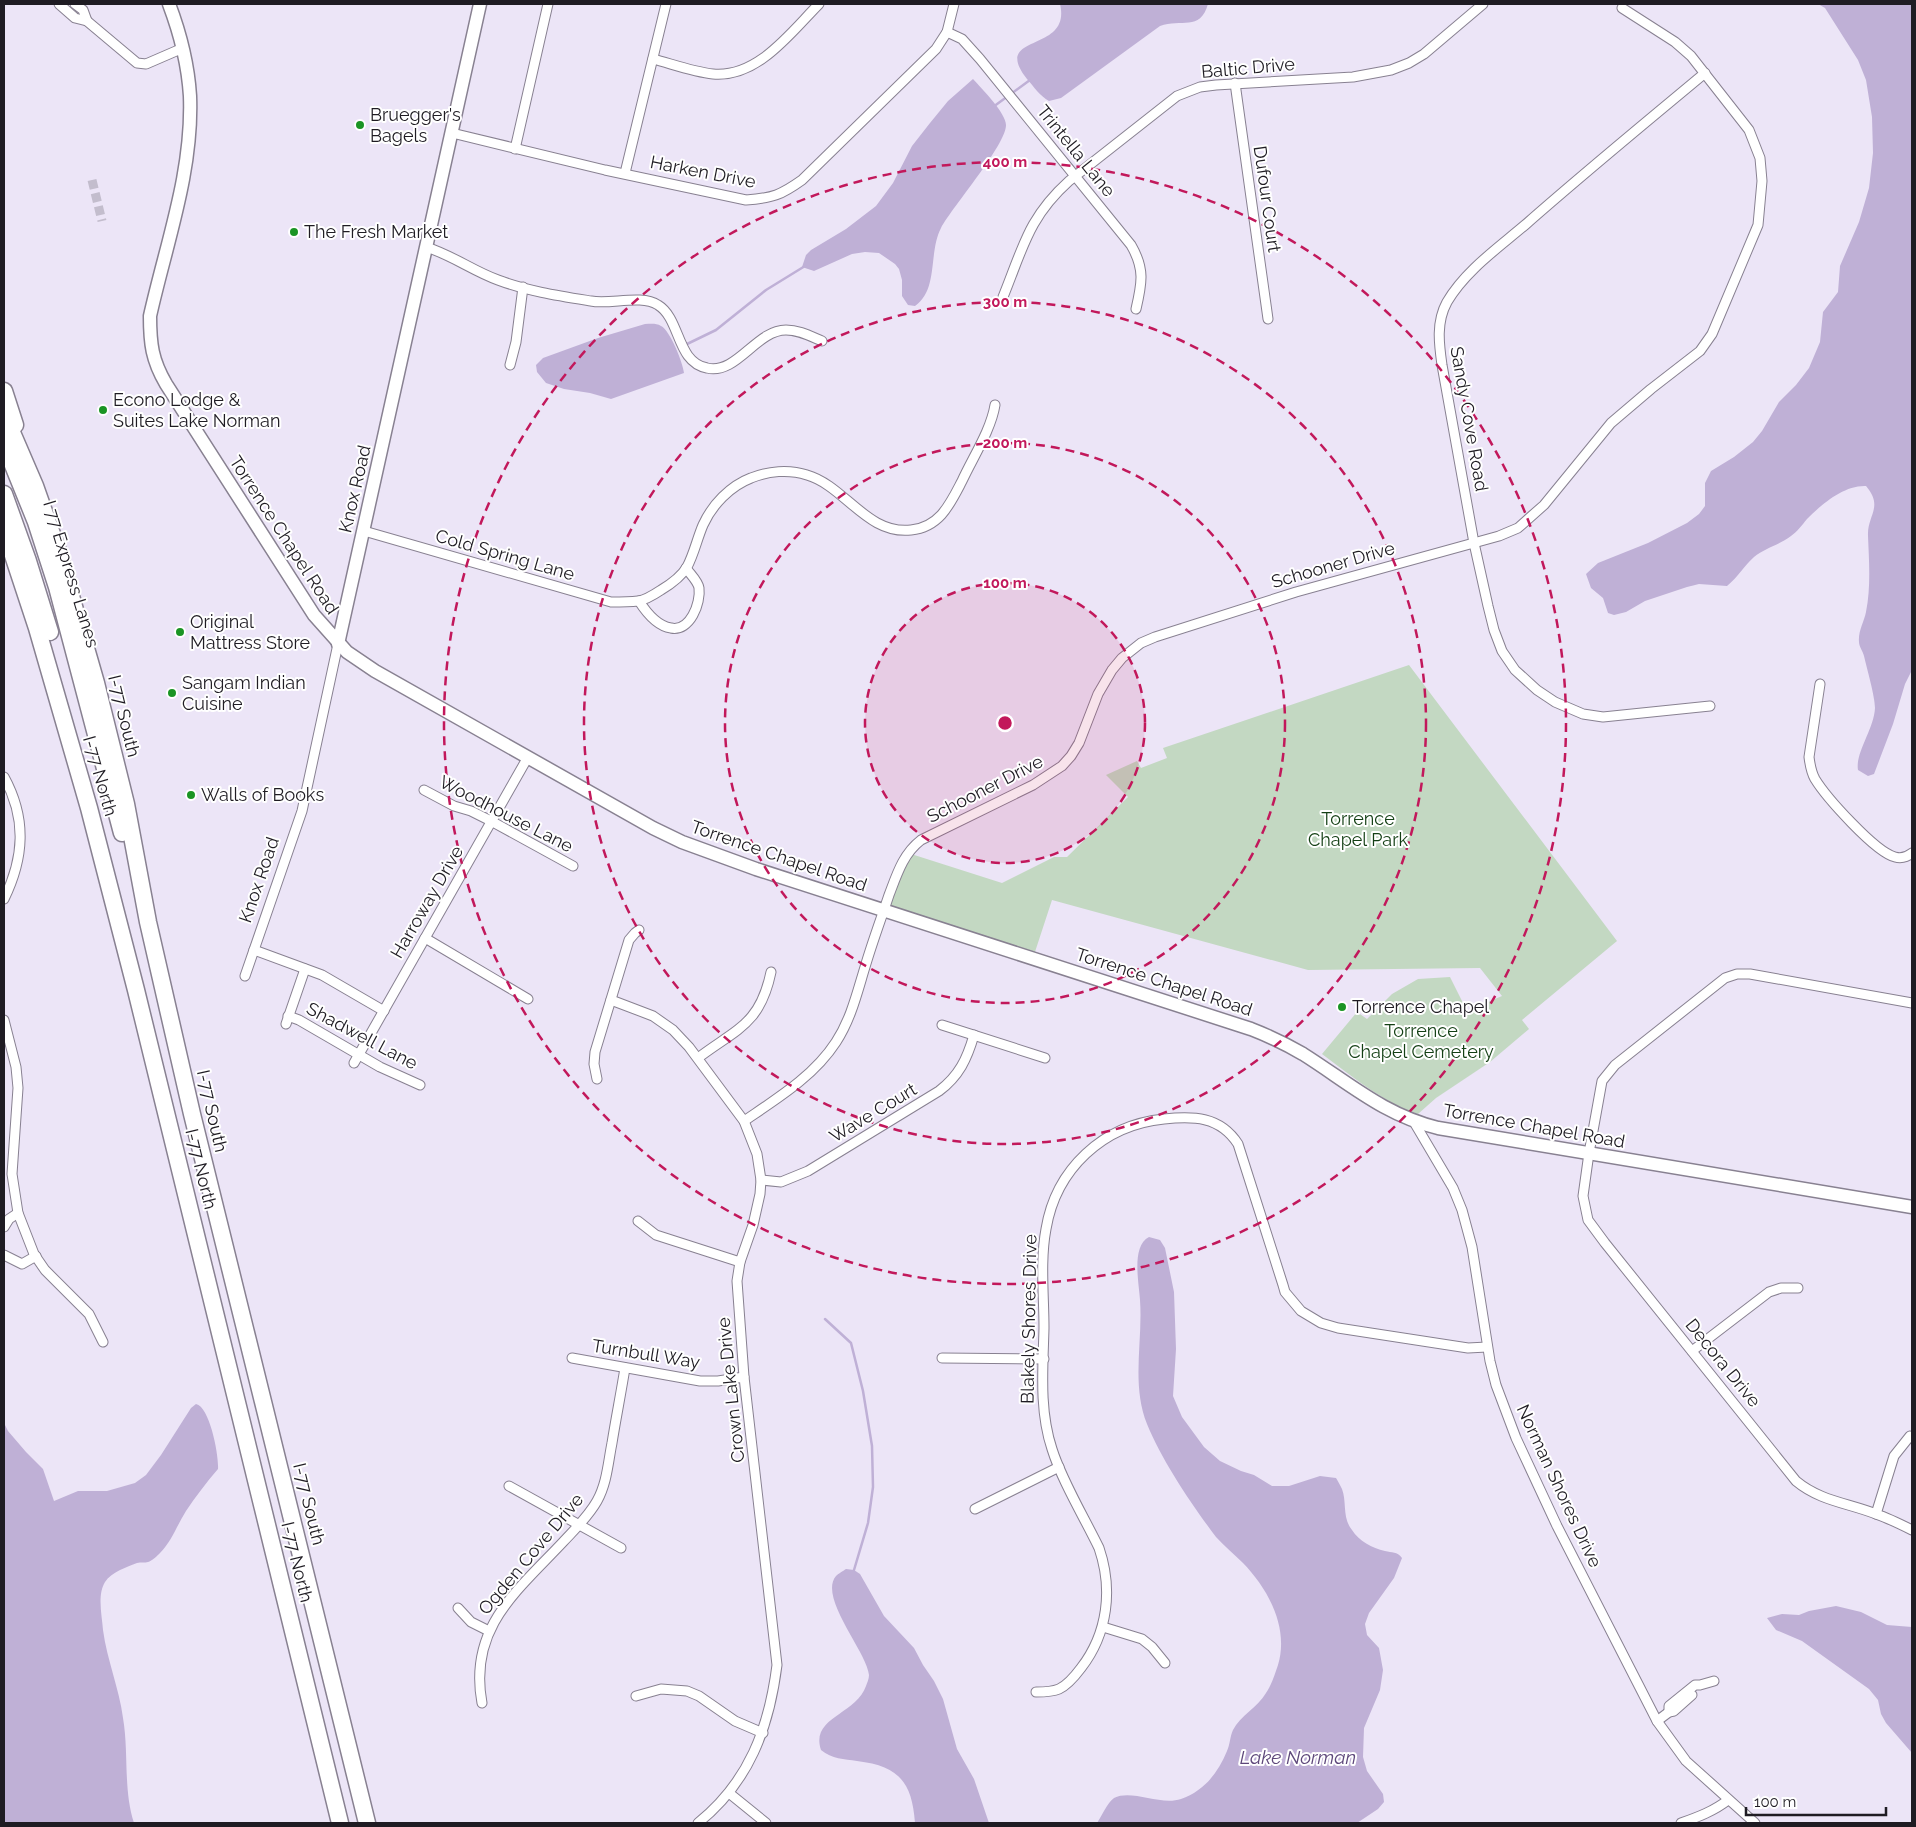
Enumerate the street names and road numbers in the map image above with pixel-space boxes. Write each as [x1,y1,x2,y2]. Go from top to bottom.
street label: Baltic Drive [1200,53,1296,82]
street label: Trintella Lane [1033,101,1120,201]
street label: Dufour Court [1250,144,1285,253]
street label: Harken Drive [649,151,758,192]
street label: Sandy Cove Road [1446,345,1493,493]
street label: Knox Road [334,443,375,535]
street label: Torrence Chapel Road [225,452,343,618]
street label: I 77 Express Lanes [39,498,104,650]
street label: Cold Spring Lane [433,525,577,585]
street label: Schooner Drive [1269,537,1397,592]
street label: I-77 South [104,673,145,759]
street label: I-77 North [79,733,122,818]
street label: Schooner Drive [923,750,1047,827]
street label: Woodhouse Lane [436,771,577,857]
street label: Torrence Chapel Road [689,816,870,895]
street label: Knox Road [234,834,283,925]
street label: Harroway Drive [386,841,467,962]
street label: Torrence Chapel Road [1073,943,1255,1020]
street label: Shadwell Lane [303,998,422,1074]
street label: I-77 South [193,1068,232,1154]
street label: Wave Court [825,1078,920,1147]
street label: Torrence Chapel Road [1441,1099,1627,1152]
street label: I-77 North [181,1126,222,1211]
street label: Blakely Shores Drive [1017,1234,1040,1404]
street label: Decora Drive [1681,1314,1766,1411]
street label: Crown Lake Drive [712,1316,749,1464]
street label: Turnbull Way [591,1335,702,1372]
street label: Norman Shores Drive [1512,1401,1607,1571]
street label: I-77 South [289,1461,330,1547]
street label: Ogden Cove Drive [474,1489,588,1618]
street label: I-77 North [277,1519,318,1604]

